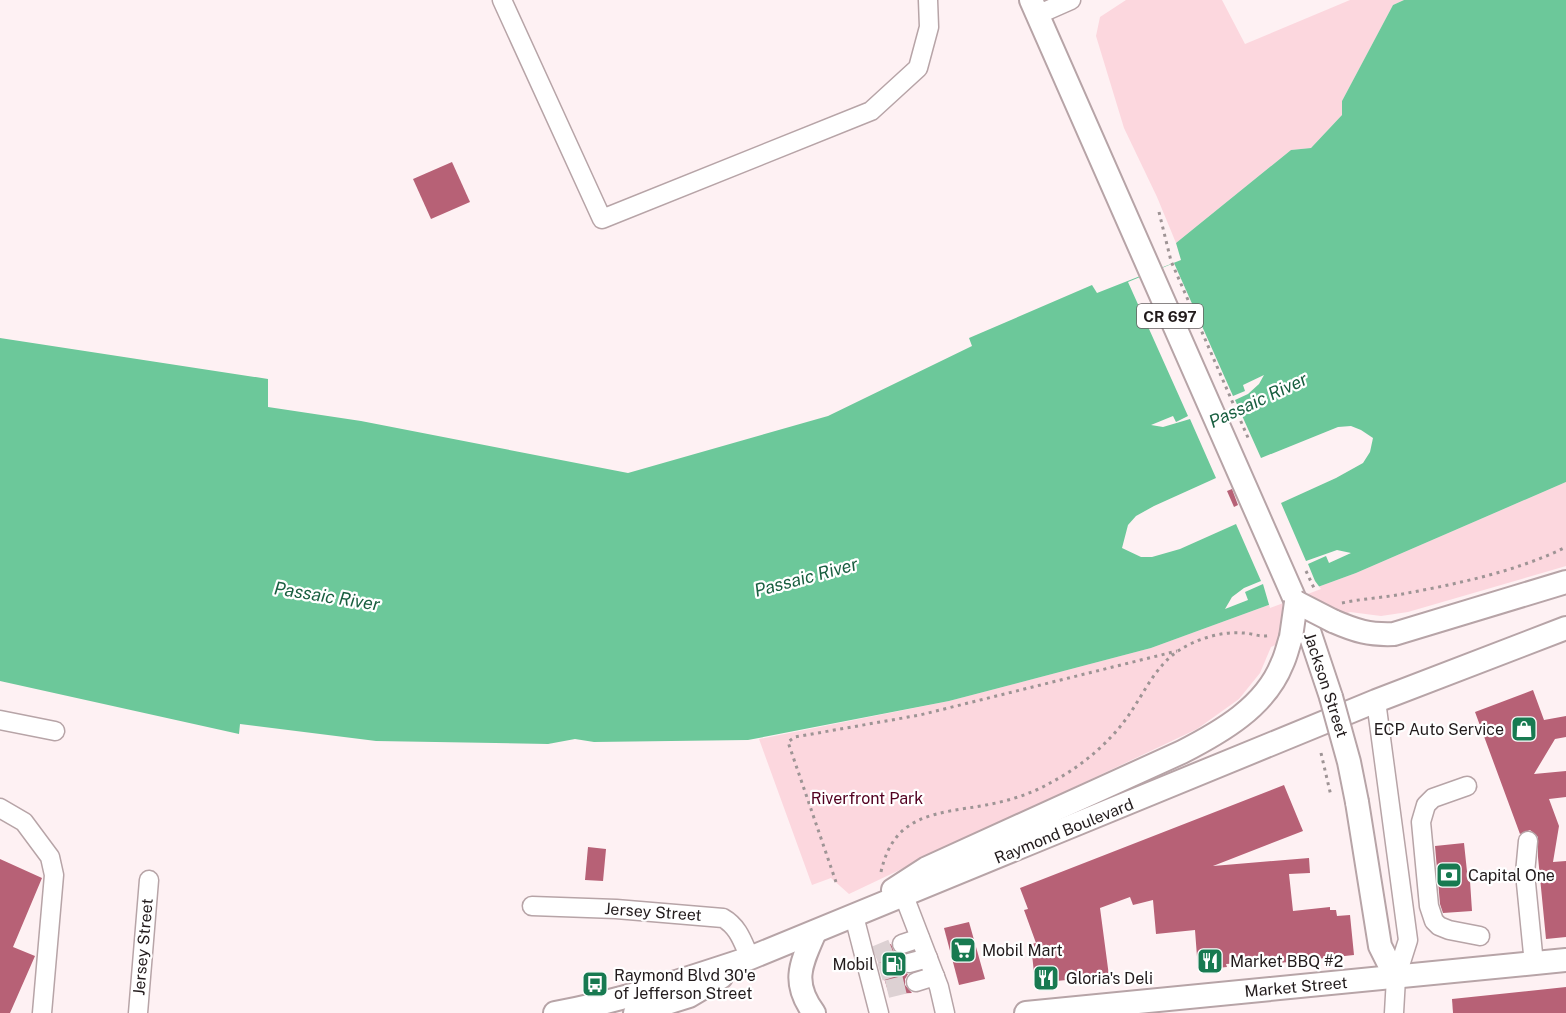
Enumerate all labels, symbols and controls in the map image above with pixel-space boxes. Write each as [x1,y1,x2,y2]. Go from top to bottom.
road number: CR 697 [1137,304,1203,328]
water label: Passaic River [1205,368,1311,432]
water label: Passaic River [752,553,860,601]
water label: Passaic River [273,577,381,615]
street label: Jackson Street [1300,630,1352,740]
shop icon: ECP Auto Service [1509,714,1539,744]
place label: ECP Auto Service [1374,720,1504,739]
park label: Riverfront Park [811,789,923,808]
street label: Raymond Boulevard [992,794,1136,868]
bank icon: Capital One [1434,860,1464,890]
place label: Capital One [1468,866,1555,885]
street label: Jersey Street [129,898,157,996]
street label: Jersey Street [604,899,702,925]
supermarket icon: Mobil Mart [948,935,978,965]
place label: Mobil Mart [982,941,1063,960]
restaurant icon: Market BBQ #2 [1195,946,1225,976]
fuel station icon: Mobil [879,949,909,979]
place label: Market BBQ #2 [1230,952,1343,971]
place label: Mobil [832,955,874,974]
restaurant icon: Gloria's Deli [1031,963,1061,993]
place label: Raymond Blvd 30'e of Jefferson Street [614,966,756,1003]
bus stop icon: Raymond Blvd 30'e of Jefferson Street [580,969,610,999]
place label: Gloria's Deli [1066,969,1153,988]
street label: Market Street [1244,973,1348,1001]

